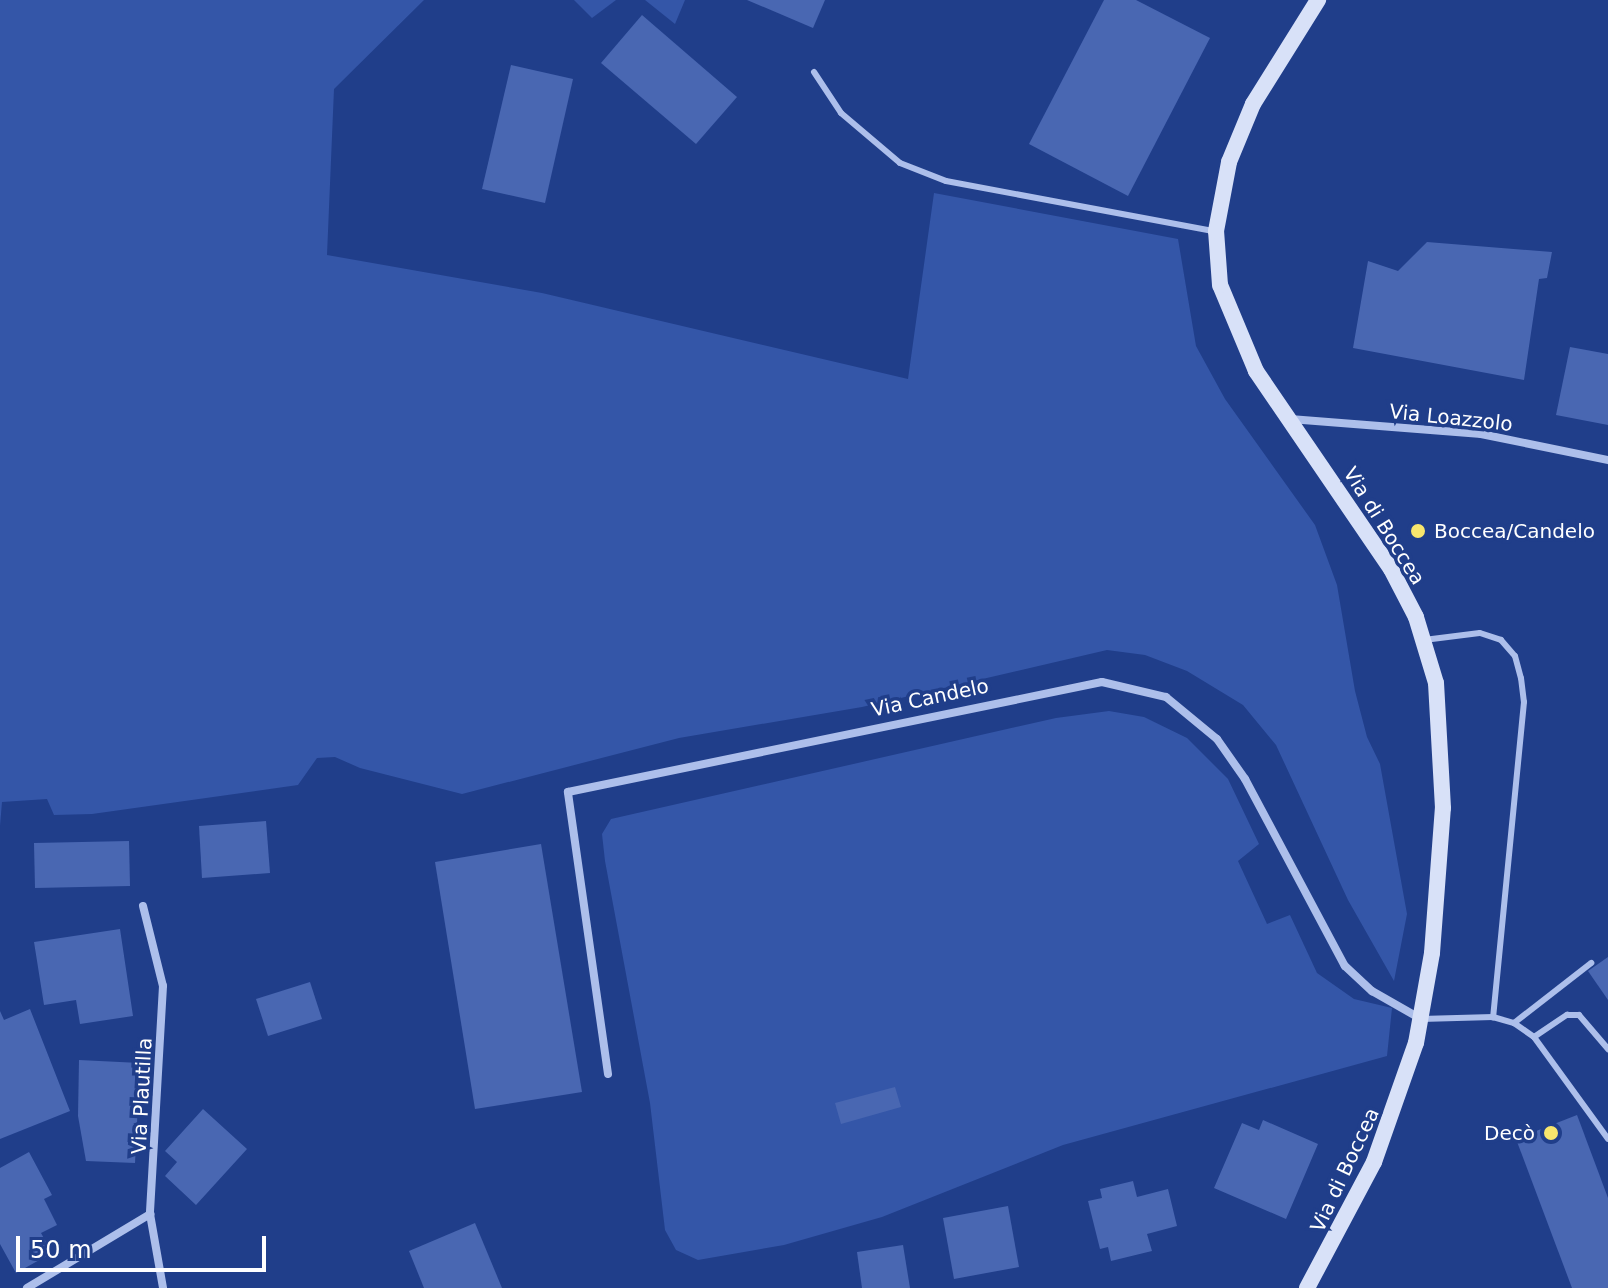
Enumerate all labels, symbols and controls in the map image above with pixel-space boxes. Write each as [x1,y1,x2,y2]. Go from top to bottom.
street label: Via Loazzolo [1388,400,1514,436]
street label: Via di Boccea [1338,463,1430,589]
place label: Boccea/Candelo [1434,519,1595,543]
marker: Boccea/Candelo [1409,522,1427,540]
street label: Via Candelo [869,674,991,722]
street label: Via Plautilla [127,1037,157,1155]
street label: Via di Boccea [1306,1104,1384,1236]
place label: Decò [1484,1121,1535,1145]
marker: Decò [1542,1124,1560,1142]
scale bar [20,1220,270,1270]
text: 50 m [30,1236,92,1264]

